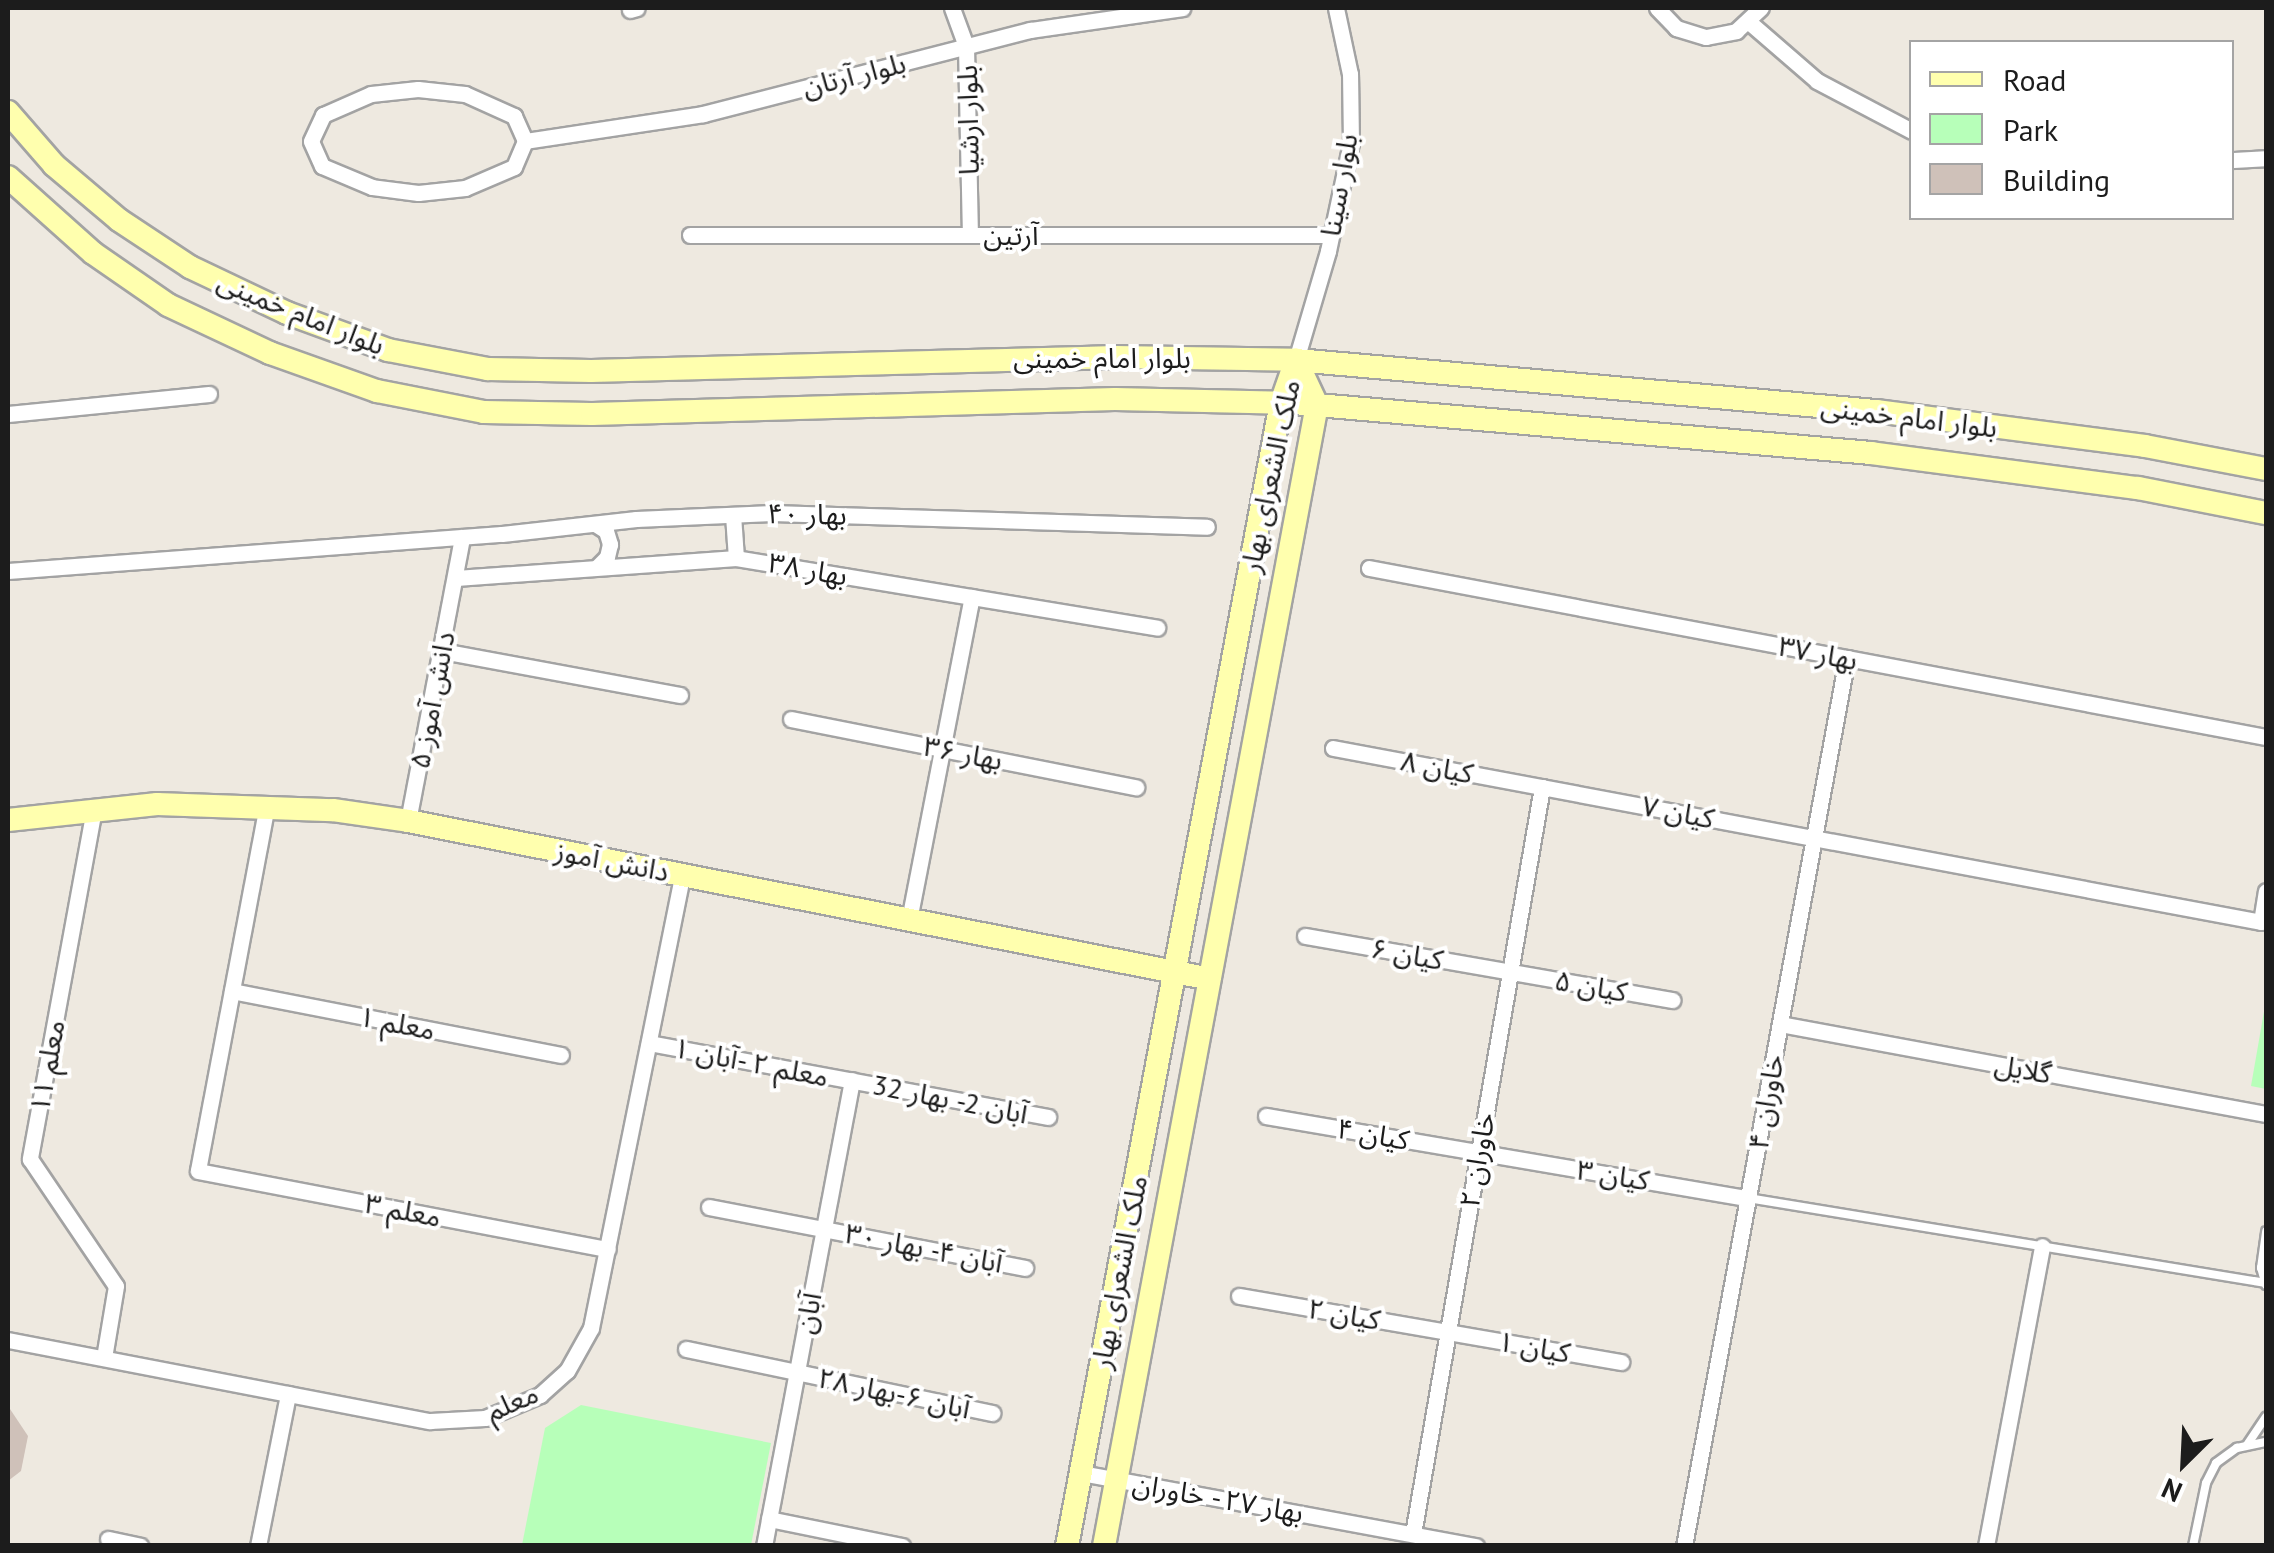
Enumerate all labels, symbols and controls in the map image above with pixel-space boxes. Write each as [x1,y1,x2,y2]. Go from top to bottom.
legend [1909,40,2234,220]
street label: بلوار آرتان [799,46,909,104]
text: Road [2003,60,2067,99]
street label: بلوار ارشیا [950,65,986,175]
text: Park [2003,110,2058,149]
street label: بلوار سینا [1313,131,1365,239]
text: Building [2003,160,2110,199]
street label: آرتین [983,218,1039,252]
street label: بلوار امام خمینی [212,264,390,362]
street label: بلوار امام خمینی [1013,341,1191,375]
street label: ملک الشعرای بهار [1233,377,1307,575]
street label: بلوار امام خمینی [1819,390,1999,444]
street label: بهار ۴۰ [767,497,847,531]
street label: بهار ۳۸ [766,546,850,592]
street label: دانش آموز ۵ [402,629,462,771]
street label: بهار ۳۷ [1776,629,1860,677]
street label: بهار ۳۶ [921,729,1005,777]
street label: کیان ۸ [1398,744,1476,790]
street label: کیان ۷ [1639,789,1717,835]
street label: دانش آموز [552,834,672,888]
street label: کیان ۶ [1368,931,1446,977]
street label: کیان ۵ [1552,963,1630,1009]
street label: معلم ۱ [356,999,438,1047]
street label: معلم ۱۱ [22,1017,72,1115]
street label: معلم ۲ -آبان ۱ [670,1030,832,1094]
street label: گلایل [1992,1047,2054,1091]
street label: خاوران ۴ [1741,1052,1791,1152]
street label: آبان 2- بهار 32 [868,1067,1032,1131]
street label: خاوران ۲ [1452,1110,1502,1210]
street label: کیان ۴ [1334,1111,1412,1157]
street label: کیان ۳ [1574,1153,1652,1197]
street label: ملک الشعرای بهار [1084,1173,1154,1371]
street label: معلم ۳ [362,1186,444,1234]
street label: آبان ۴- بهار ۳۰ [841,1216,1007,1280]
street label: آبان [788,1289,828,1337]
street label: کیان ۲ [1305,1291,1383,1337]
street label: کیان ۱ [1495,1324,1573,1370]
street label: آبان ۶-بهار ۲۸ [815,1360,973,1426]
street label: معلم [481,1376,543,1428]
north arrow [2134,1413,2234,1513]
street label: بهار ۲۷ - خاوران [1128,1466,1308,1530]
text: N [2156,1470,2188,1512]

